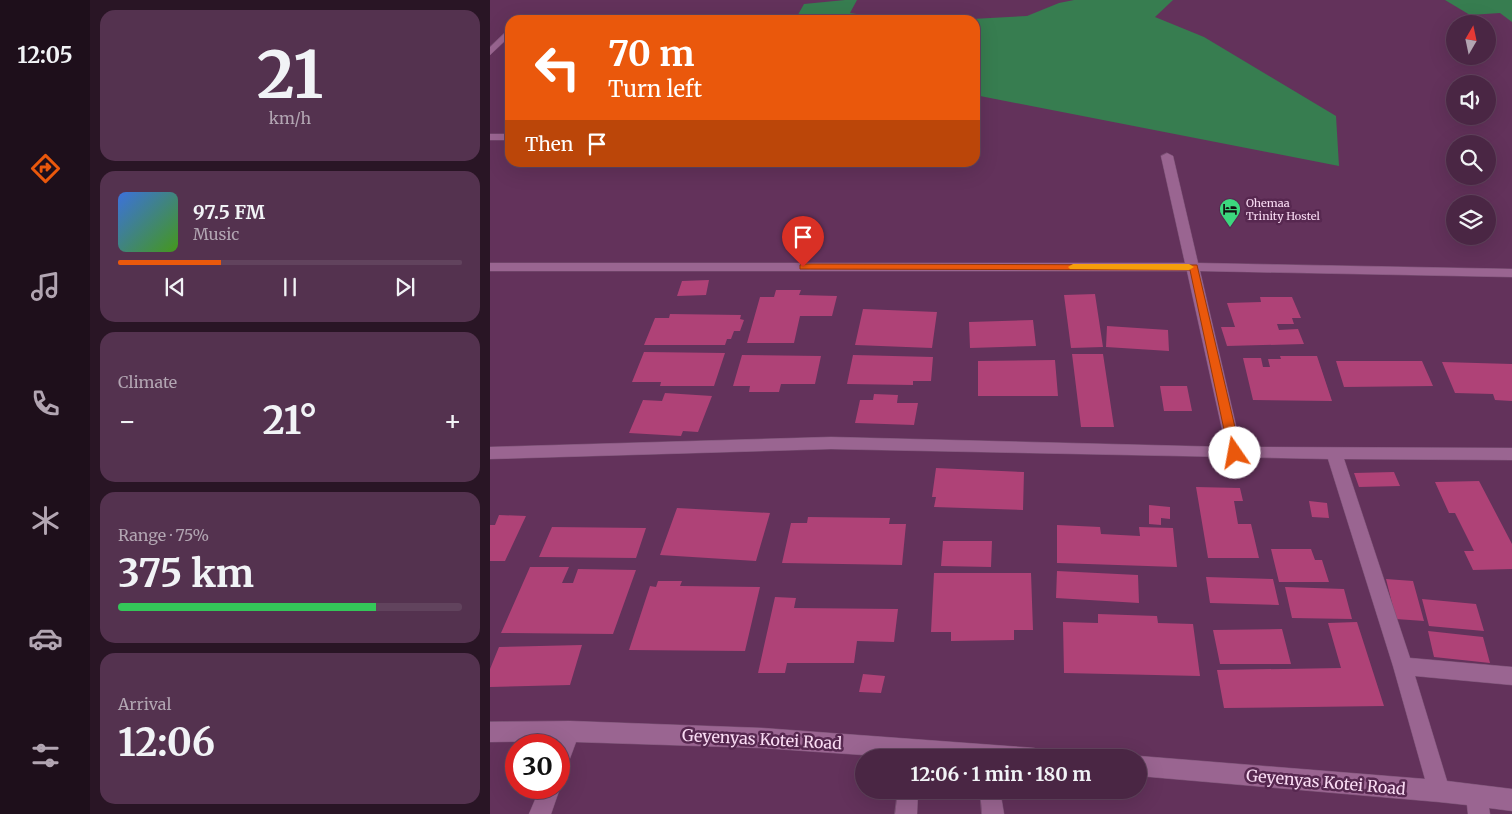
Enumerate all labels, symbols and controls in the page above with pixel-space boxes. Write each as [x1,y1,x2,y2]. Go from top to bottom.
north arrow [1446,15,1496,65]
map controls [1446,15,1496,245]
text: 70 m [608,32,695,76]
text: 21 [257,34,323,116]
icon: left [525,35,590,100]
text: 12:05 [17,41,73,69]
text: Turn left [608,75,702,103]
button: sound [1446,75,1496,125]
text: km/h [269,108,311,128]
icon: arrive [583,130,611,158]
text: Then [525,132,573,156]
button: search [1446,135,1496,185]
icon: directions [28,151,63,186]
button: layers [1446,195,1496,245]
place label: Ohemaa Trinity Hostel [1246,196,1320,223]
hotel icon: Ohemaa Trinity Hostel [1218,197,1242,228]
text: 97.5 FM [193,200,265,224]
pin [782,216,824,267]
icon: arrive [789,223,817,251]
text: Music [193,224,239,244]
icon: music [28,269,63,304]
icon: previous [161,273,189,301]
icon: pause [276,273,304,301]
icon: next [391,273,419,301]
text: Climate [118,372,177,392]
icon: phone [28,386,63,421]
text: 21° [263,397,317,444]
text: − [118,403,137,439]
text: + [443,403,462,439]
position arrow [1208,426,1260,478]
icon: climate [28,503,63,538]
text: Range · 75% [118,525,209,545]
text: 375 km [118,550,254,597]
icon: car [28,621,63,656]
text: Arrival [118,694,171,714]
text: 12:06 [118,719,215,766]
street label: Geyenyas Kotei Road [682,725,843,753]
speed limit sign: 30 [505,734,570,799]
icon: filters [28,738,63,773]
text: 12:06 · 1 min · 180 m [911,762,1091,786]
street label: Geyenyas Kotei Road [1245,765,1407,799]

